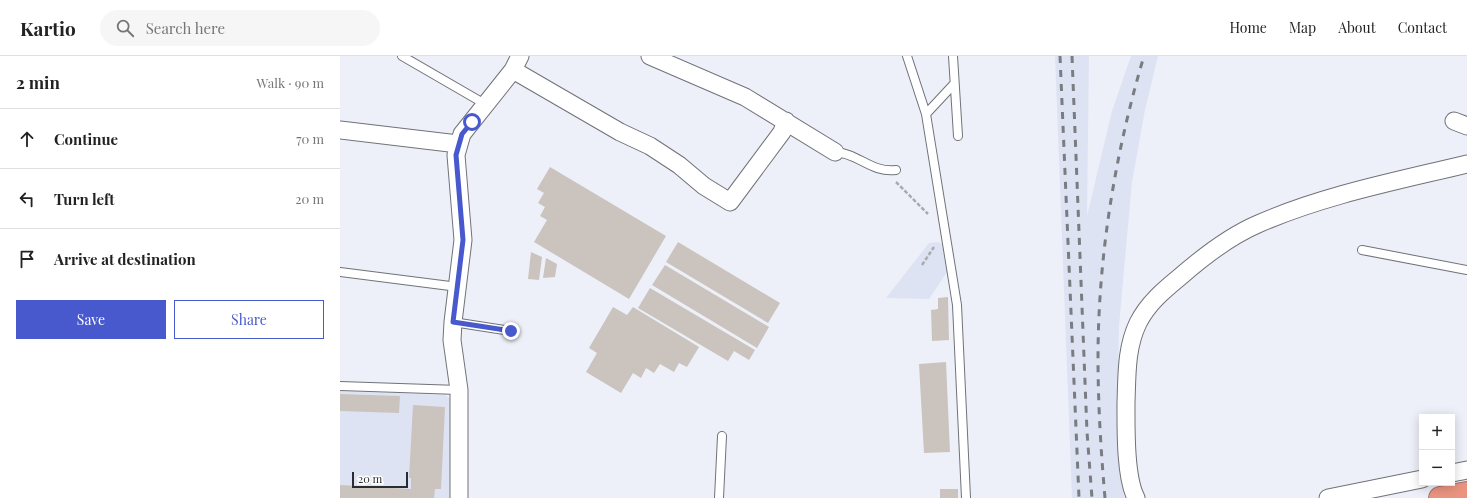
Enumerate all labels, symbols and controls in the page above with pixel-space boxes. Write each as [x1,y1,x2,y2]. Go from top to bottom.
search box [100,10,380,46]
text: Kartio [20,15,76,41]
icon: search [114,17,136,39]
text: Search here [146,18,225,38]
text: Home [1229,18,1267,37]
text: Map [1289,18,1316,37]
text: About [1338,18,1376,37]
text: Contact [1398,18,1447,37]
text: 2 min [16,71,60,93]
text: Walk · 90 m [257,74,324,91]
route start [463,113,481,131]
icon: ahead [16,128,38,150]
text: Continue [54,129,118,149]
text: 70 m [296,130,324,147]
icon: left [16,188,38,210]
text: Turn left [54,189,115,209]
text: 20 m [295,190,324,207]
icon: arrive [16,248,38,270]
text: Arrive at destination [54,249,196,269]
button: Save [16,300,166,339]
button: Share [174,300,324,339]
route end [502,322,520,340]
map controls [1419,414,1455,486]
button: + [1419,414,1455,450]
button: − [1419,450,1455,486]
scale bar [352,470,408,489]
text: 20 m [358,471,382,486]

